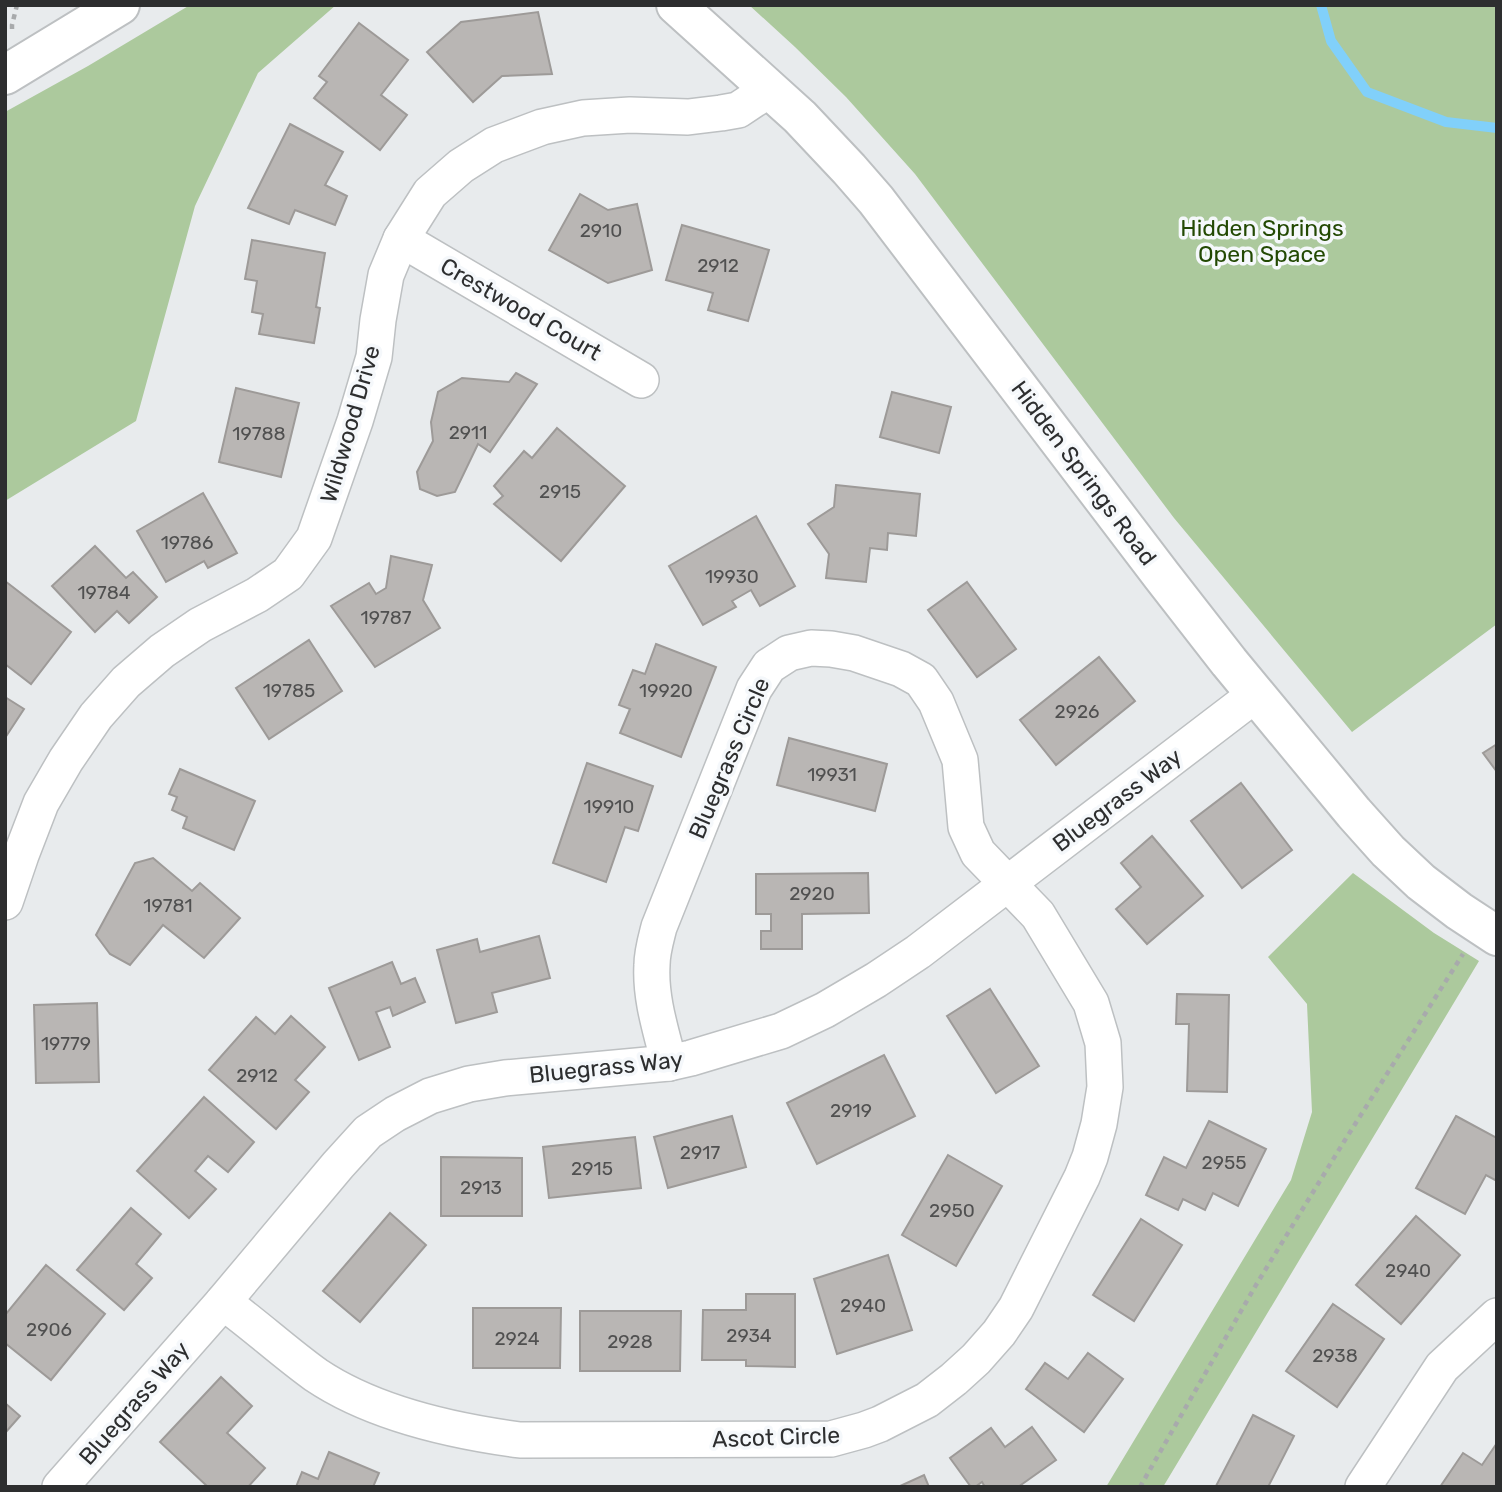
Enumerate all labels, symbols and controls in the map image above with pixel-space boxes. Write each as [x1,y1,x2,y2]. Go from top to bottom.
park label: Hidden Springs Open Space [1180,214,1344,268]
house number: 2910 [580,219,622,242]
street label: Crestwood Court [435,252,607,366]
house number: 2912 [697,254,739,277]
street label: Wildwood Drive [314,342,386,506]
street label: Hidden Springs Road [1006,375,1162,571]
house number: 2911 [449,421,487,444]
house number: 19788 [232,422,286,445]
house number: 2915 [539,480,581,503]
house number: 19786 [161,531,213,554]
house number: 19930 [705,565,759,588]
house number: 19784 [77,581,131,604]
house number: 19787 [361,606,412,629]
street label: Bluegrass Circle [682,673,776,843]
house number: 19785 [263,679,315,702]
house number: 19920 [639,679,693,702]
house number: 2926 [1054,700,1100,723]
street label: Bluegrass Way [1047,742,1187,858]
house number: 19931 [807,763,857,786]
house number: 19910 [584,795,634,818]
house number: 2920 [789,882,835,905]
house number: 19781 [143,894,193,917]
house number: 19779 [41,1032,91,1055]
street label: Bluegrass Way [528,1045,685,1089]
house number: 2912 [236,1064,278,1087]
house number: 2919 [830,1099,872,1122]
house number: 2917 [680,1141,720,1164]
house number: 2955 [1202,1151,1247,1174]
house number: 2915 [571,1157,613,1180]
house number: 2913 [460,1176,502,1199]
house number: 2950 [929,1199,975,1222]
house number: 2940 [1385,1259,1431,1282]
house number: 2940 [840,1294,886,1317]
house number: 2906 [26,1318,72,1341]
house number: 2934 [726,1324,772,1347]
house number: 2924 [494,1327,540,1350]
house number: 2928 [607,1330,653,1353]
street label: Bluegrass Way [73,1335,195,1470]
house number: 2938 [1312,1344,1358,1367]
street label: Ascot Circle [711,1421,841,1453]

